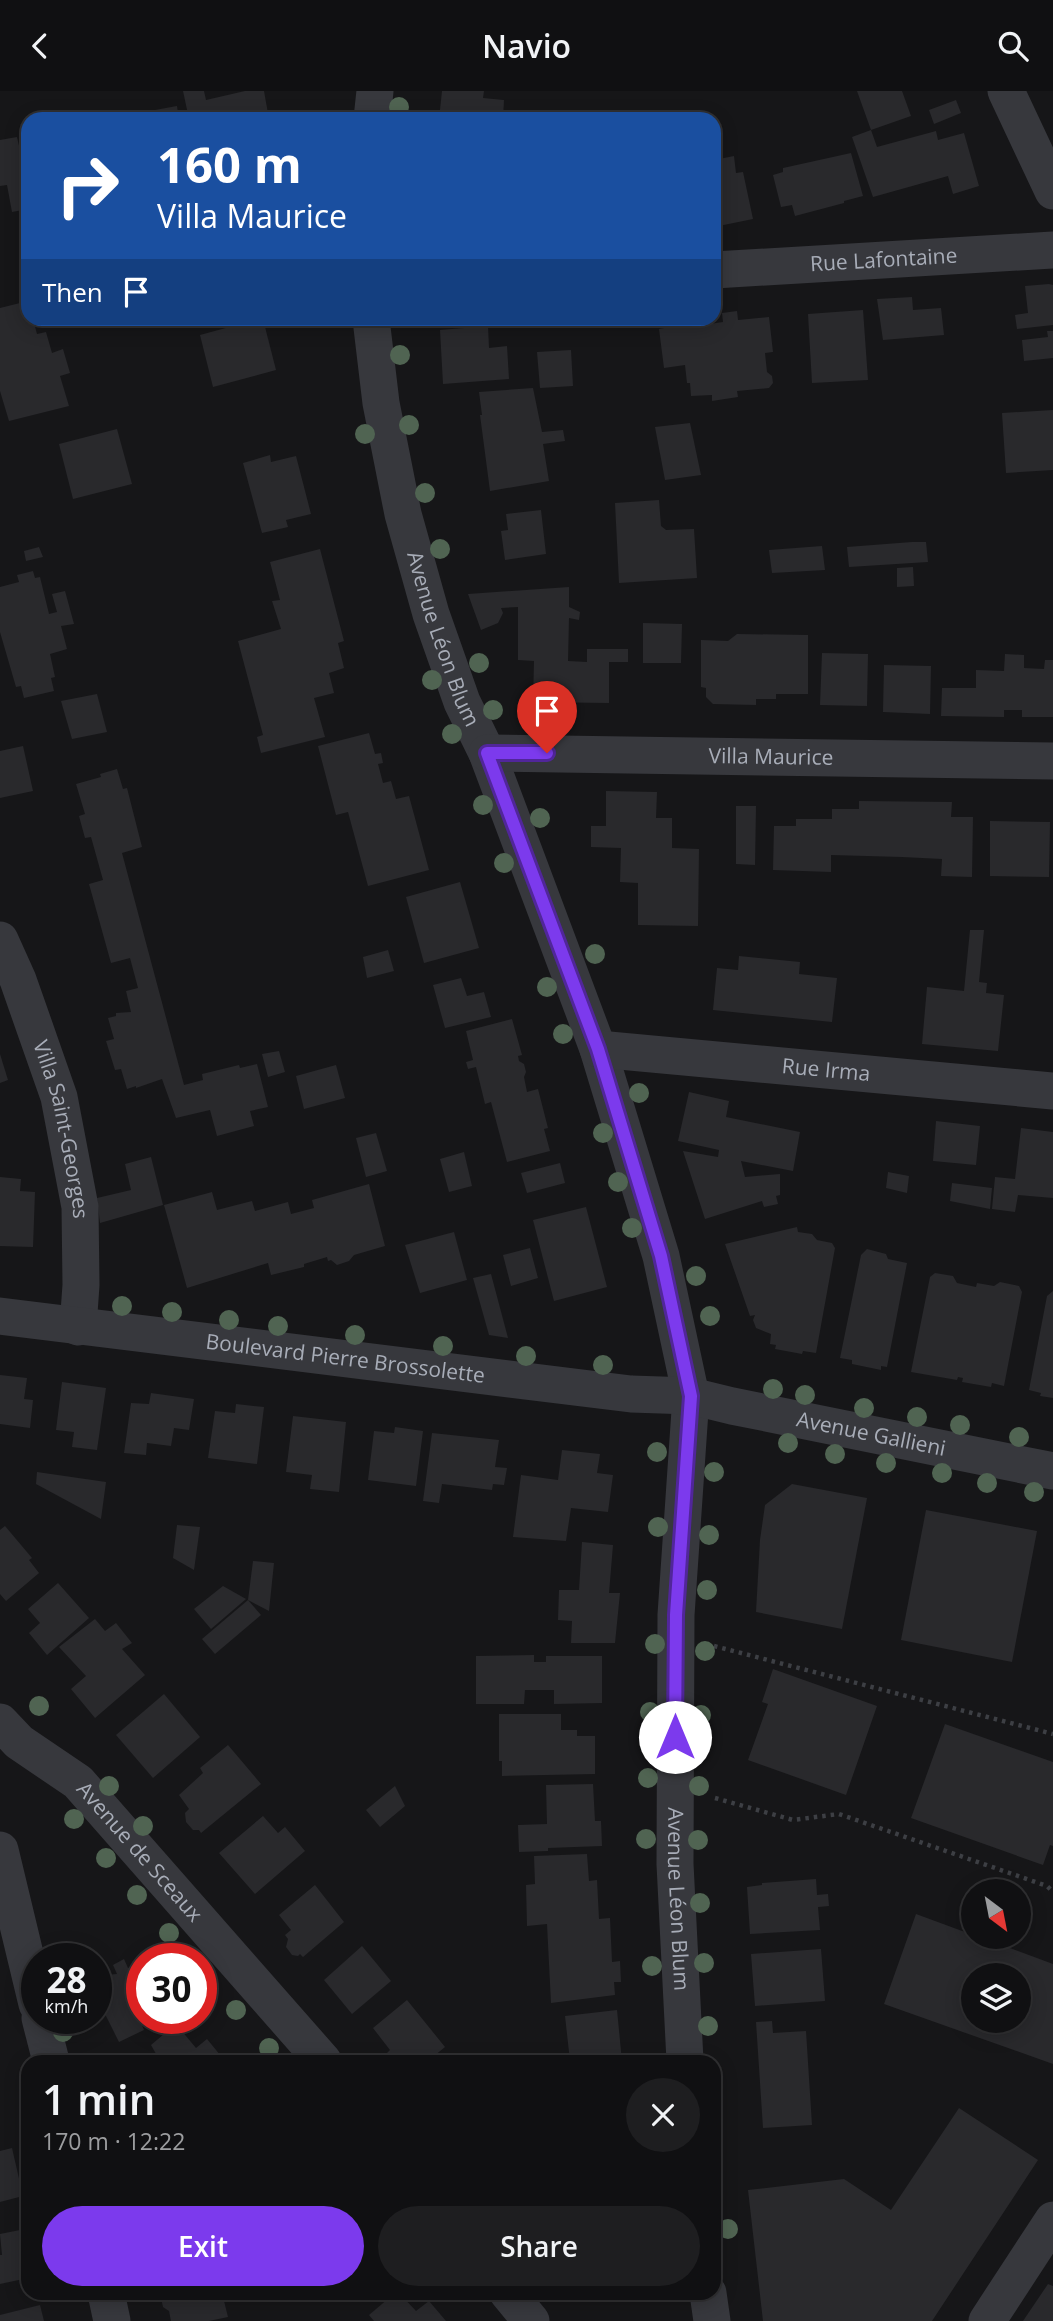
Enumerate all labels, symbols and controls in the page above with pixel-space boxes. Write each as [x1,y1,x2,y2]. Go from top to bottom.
text: Navio [482,24,571,67]
icon: back [21,27,59,65]
icon: search [994,27,1032,65]
text: 160 m [157,131,302,197]
icon: right [42,140,133,231]
text: Villa Maurice [157,194,347,237]
street label: Rue Lafontaine [809,241,958,277]
icon: arrive [117,273,155,311]
text: Then [42,274,103,310]
street label: Avenue Léon Blum [401,548,487,731]
pin [517,681,577,753]
icon: arrive [528,692,566,730]
street label: Villa Maurice [708,741,834,771]
street label: Villa Saint-Georges [27,1036,95,1219]
street label: Rue Irma [781,1051,872,1087]
street label: Boulevard Pierre Brossolette [204,1327,487,1389]
street label: Avenue Gallieni [794,1404,948,1462]
position arrow [638,1700,712,1774]
street label: Avenue de Sceaux [71,1775,209,1927]
street label: Avenue Léon Blum [662,1807,696,1991]
north arrow [961,1879,1031,1949]
map controls [961,1879,1031,2033]
speed limit sign: 30 [126,1943,217,2034]
text: 28 [46,1956,87,2003]
button: layers [961,1963,1031,2033]
text: km/h [45,1994,88,2018]
text: 1 min [42,2070,155,2127]
button: close [626,2078,700,2152]
text: 170 m · 12:22 [42,2125,185,2157]
button: Exit [42,2206,364,2286]
button: Share [378,2206,700,2286]

